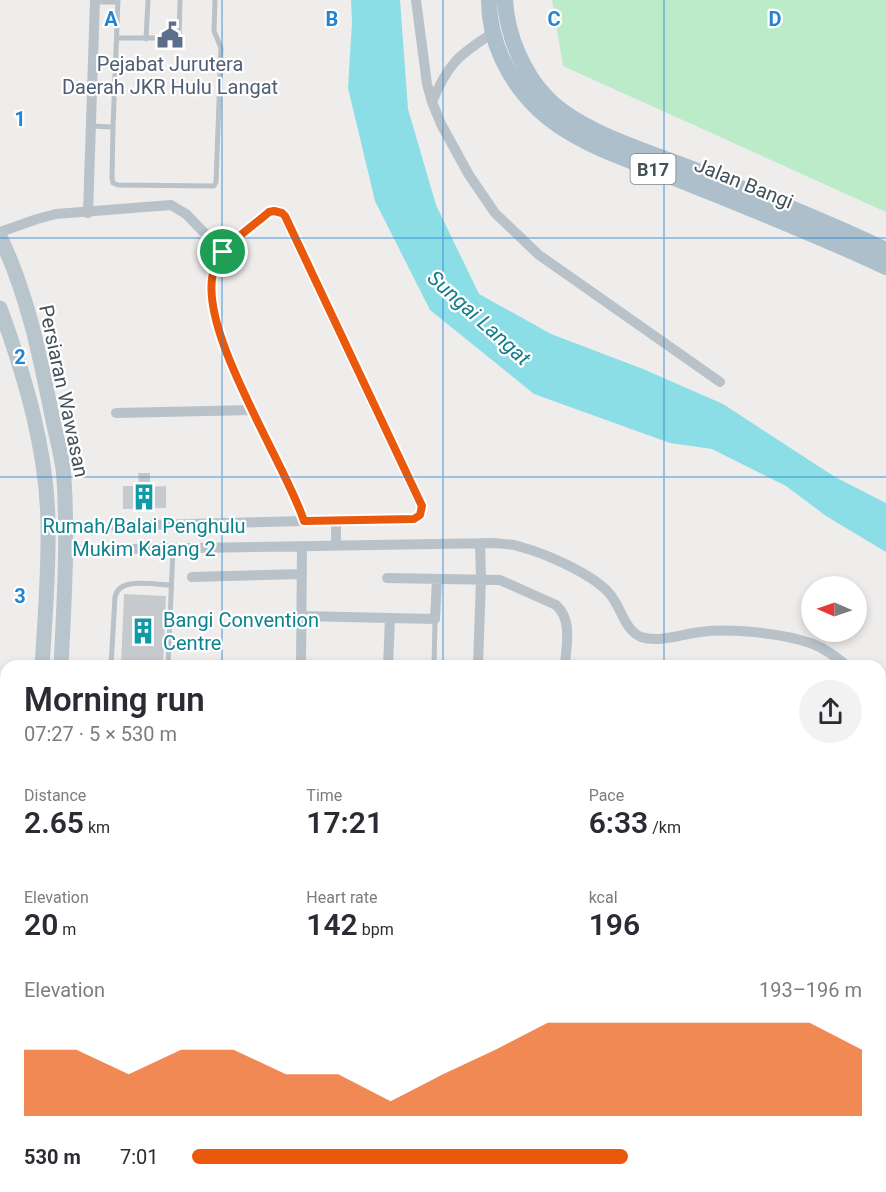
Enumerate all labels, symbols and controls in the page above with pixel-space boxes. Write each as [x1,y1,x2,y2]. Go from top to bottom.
text: A [104,7,118,31]
text: B [326,7,338,31]
text: C [547,7,561,31]
text: D [769,7,782,31]
public building icon: Pejabat Jurutera Daerah JKR Hulu Langat [155,20,185,50]
place label: Pejabat Jurutera Daerah JKR Hulu Langat [62,52,278,99]
text: 1 [14,107,26,131]
street label: Jalan Bangi [691,152,797,214]
road number: B17 [630,154,676,184]
pin [197,226,248,277]
icon: arrive [206,235,239,268]
water label: Sungai Langat [423,266,535,371]
street label: Persiaran Wawasan [34,303,94,479]
text: 2 [14,345,26,369]
building icon: Rumah/Balai Penghulu Mukim Kajang 2 [129,482,159,512]
place label: Rumah/Balai Penghulu Mukim Kajang 2 [42,514,246,561]
north arrow [801,576,867,642]
map controls [801,576,867,642]
text: 3 [14,584,26,608]
place label: Bangi Convention Centre [163,608,319,655]
building icon: Bangi Convention Centre [128,616,158,646]
text: Morning run [24,680,205,719]
button: share [799,680,862,743]
text: 07:27 · 5 × 530 m [24,722,177,746]
text: Distance [24,786,86,805]
text: Time [306,786,342,805]
text: Pace [589,786,624,805]
text: 2.65 [24,805,84,840]
text: 17:21 [306,805,383,840]
text: 6:33 [589,805,648,840]
text: km [84,818,110,837]
text: /km [648,818,681,837]
text: Elevation [24,888,89,907]
text: Heart rate [306,888,377,907]
text: kcal [589,888,618,907]
text: 20 [24,907,58,942]
text: 142 [306,907,358,942]
text: 196 [589,907,640,942]
text: m [58,920,76,939]
text: bpm [358,920,394,939]
text: Elevation [24,978,105,1002]
text: 193–196 m [759,978,862,1002]
text: 530 m [24,1145,81,1169]
text: 7:01 [120,1145,159,1169]

